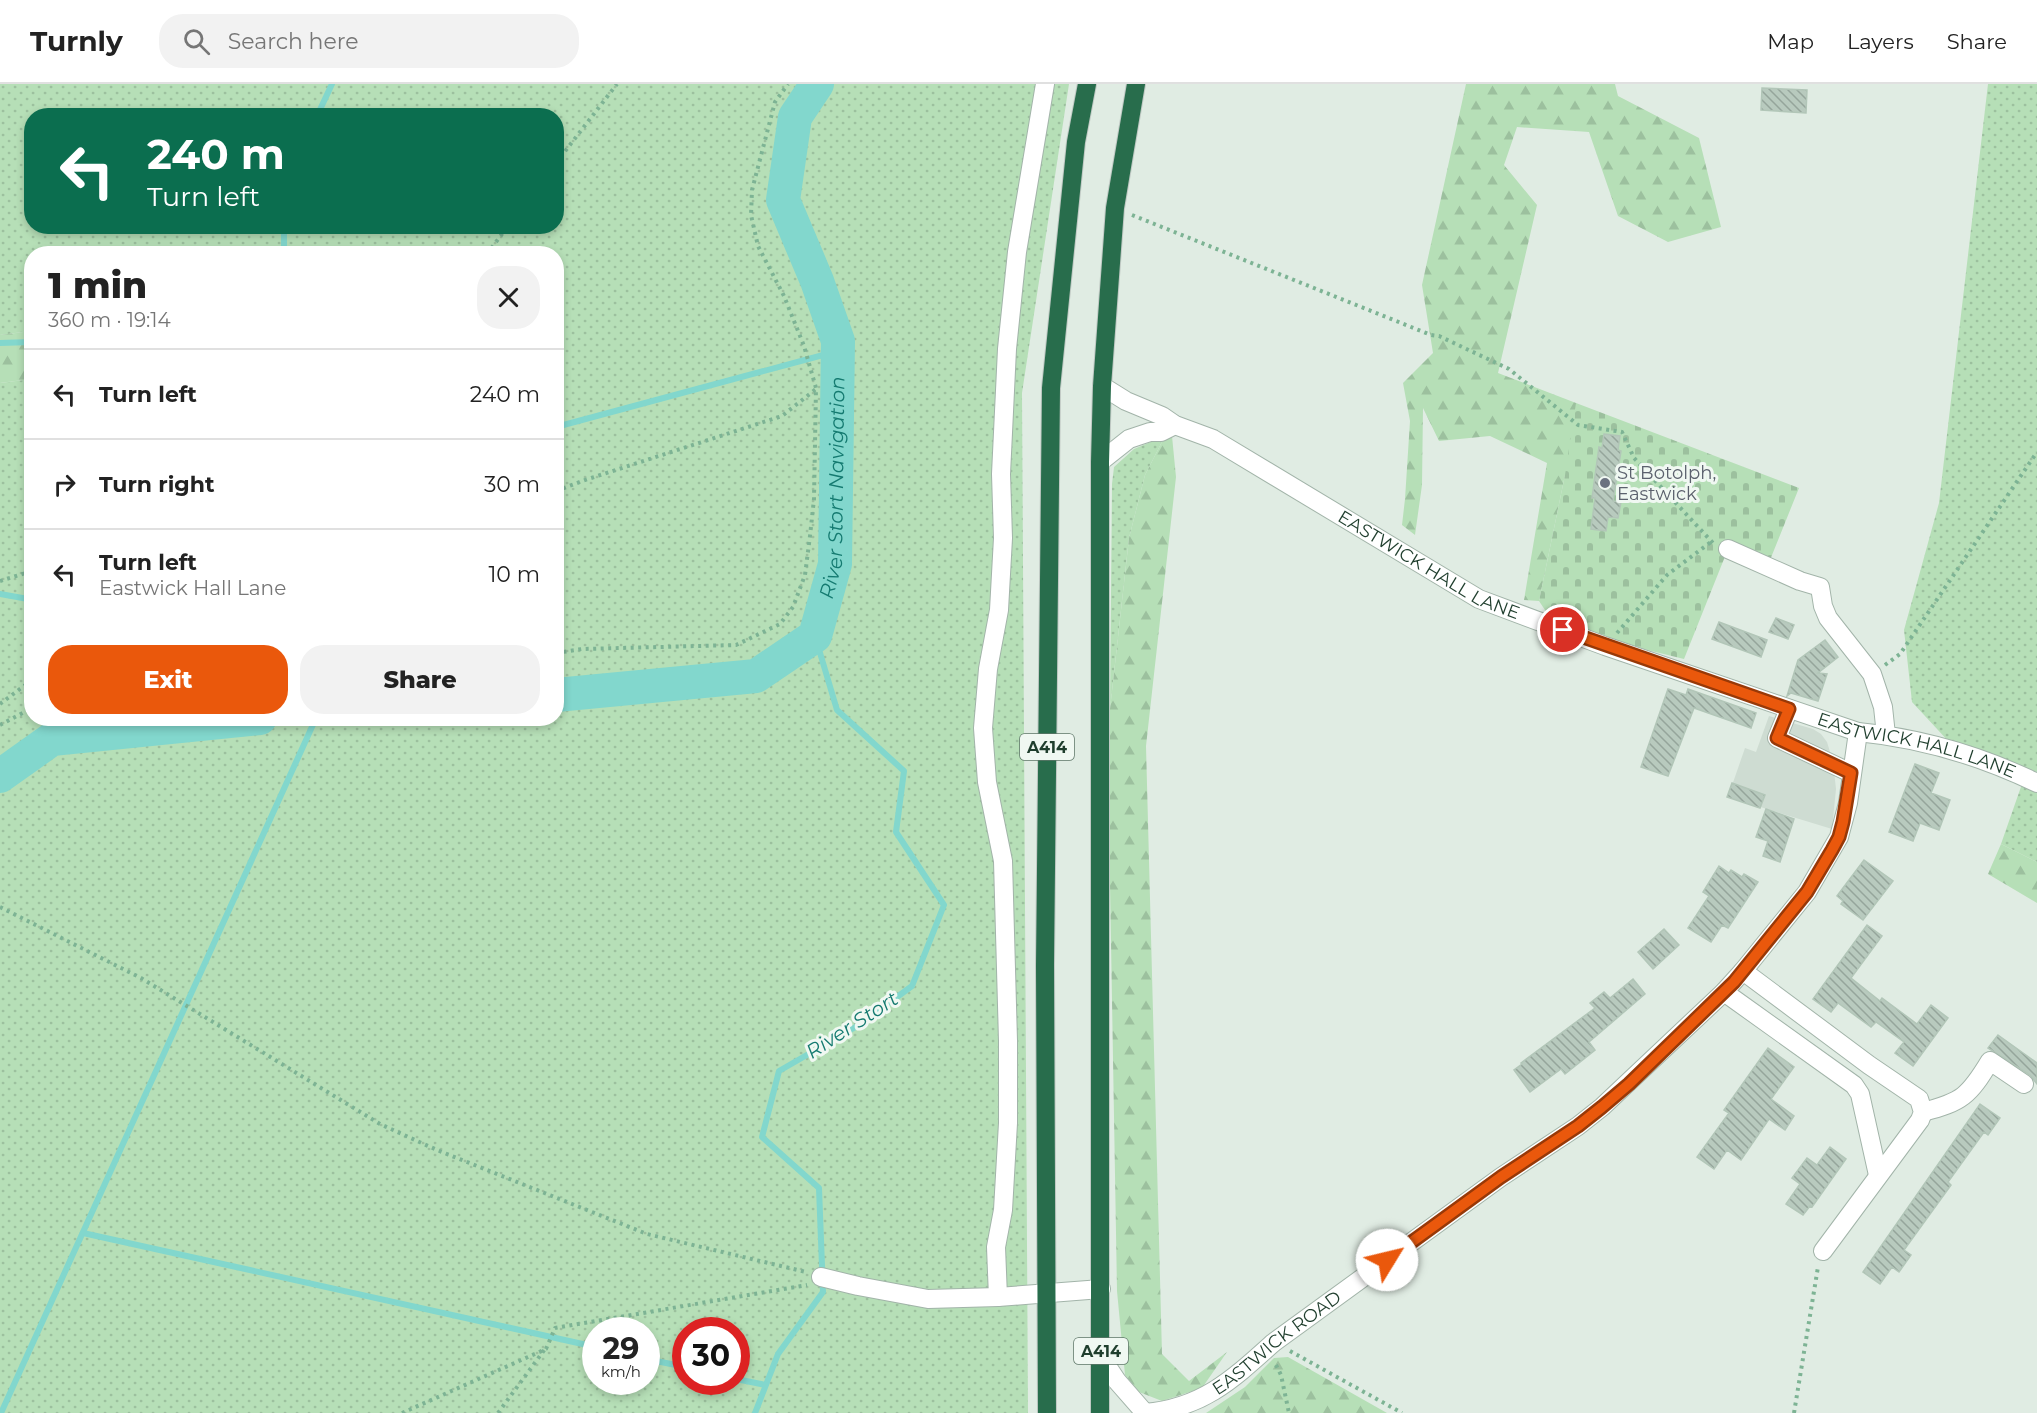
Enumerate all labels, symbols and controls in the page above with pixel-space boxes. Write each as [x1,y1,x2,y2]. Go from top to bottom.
search box [159,14,579,68]
text: Turnly [30,24,123,58]
icon: search [180,25,213,58]
text: Search here [228,28,359,55]
text: Map [1767,29,1814,54]
text: Layers [1847,29,1914,54]
text: Share [1947,29,2007,54]
text: 240 m [147,128,285,180]
icon: left [48,132,126,210]
text: Turn left [147,180,260,213]
text: 1 min [48,263,147,307]
button: close [477,266,540,329]
text: 360 m · 19:14 [48,308,171,332]
water label: River Stort Navigation [814,376,850,601]
icon: left [48,378,81,411]
text: Turn left [99,381,197,408]
text: 240 m [470,381,540,408]
place label: St Botolph, Eastwick [1617,462,1716,505]
icon: right [48,468,81,501]
text: Turn right [99,471,214,498]
text: 30 m [484,471,540,498]
marker: St Botolph, Eastwick [1598,476,1612,490]
street label: EASTWICK HALL LANE [1334,506,1523,624]
text: Turn left [99,549,197,576]
icon: left [48,558,81,591]
text: 10 m [488,561,540,588]
text: Eastwick Hall Lane [99,576,286,600]
pin [1537,604,1588,655]
icon: arrive [1546,613,1579,646]
button: Exit [48,645,288,714]
button: Share [300,645,540,714]
street label: EASTWICK HALL LANE [1814,708,2019,783]
road number: A414 [1020,734,1074,760]
water label: River Stort [802,986,902,1064]
position arrow [1355,1228,1419,1292]
street label: EASTWICK ROAD [1208,1286,1345,1400]
speed limit sign: 30 [672,1317,750,1395]
text: 29 [603,1330,639,1367]
road number: A414 [1074,1338,1128,1364]
text: km/h [601,1362,641,1381]

